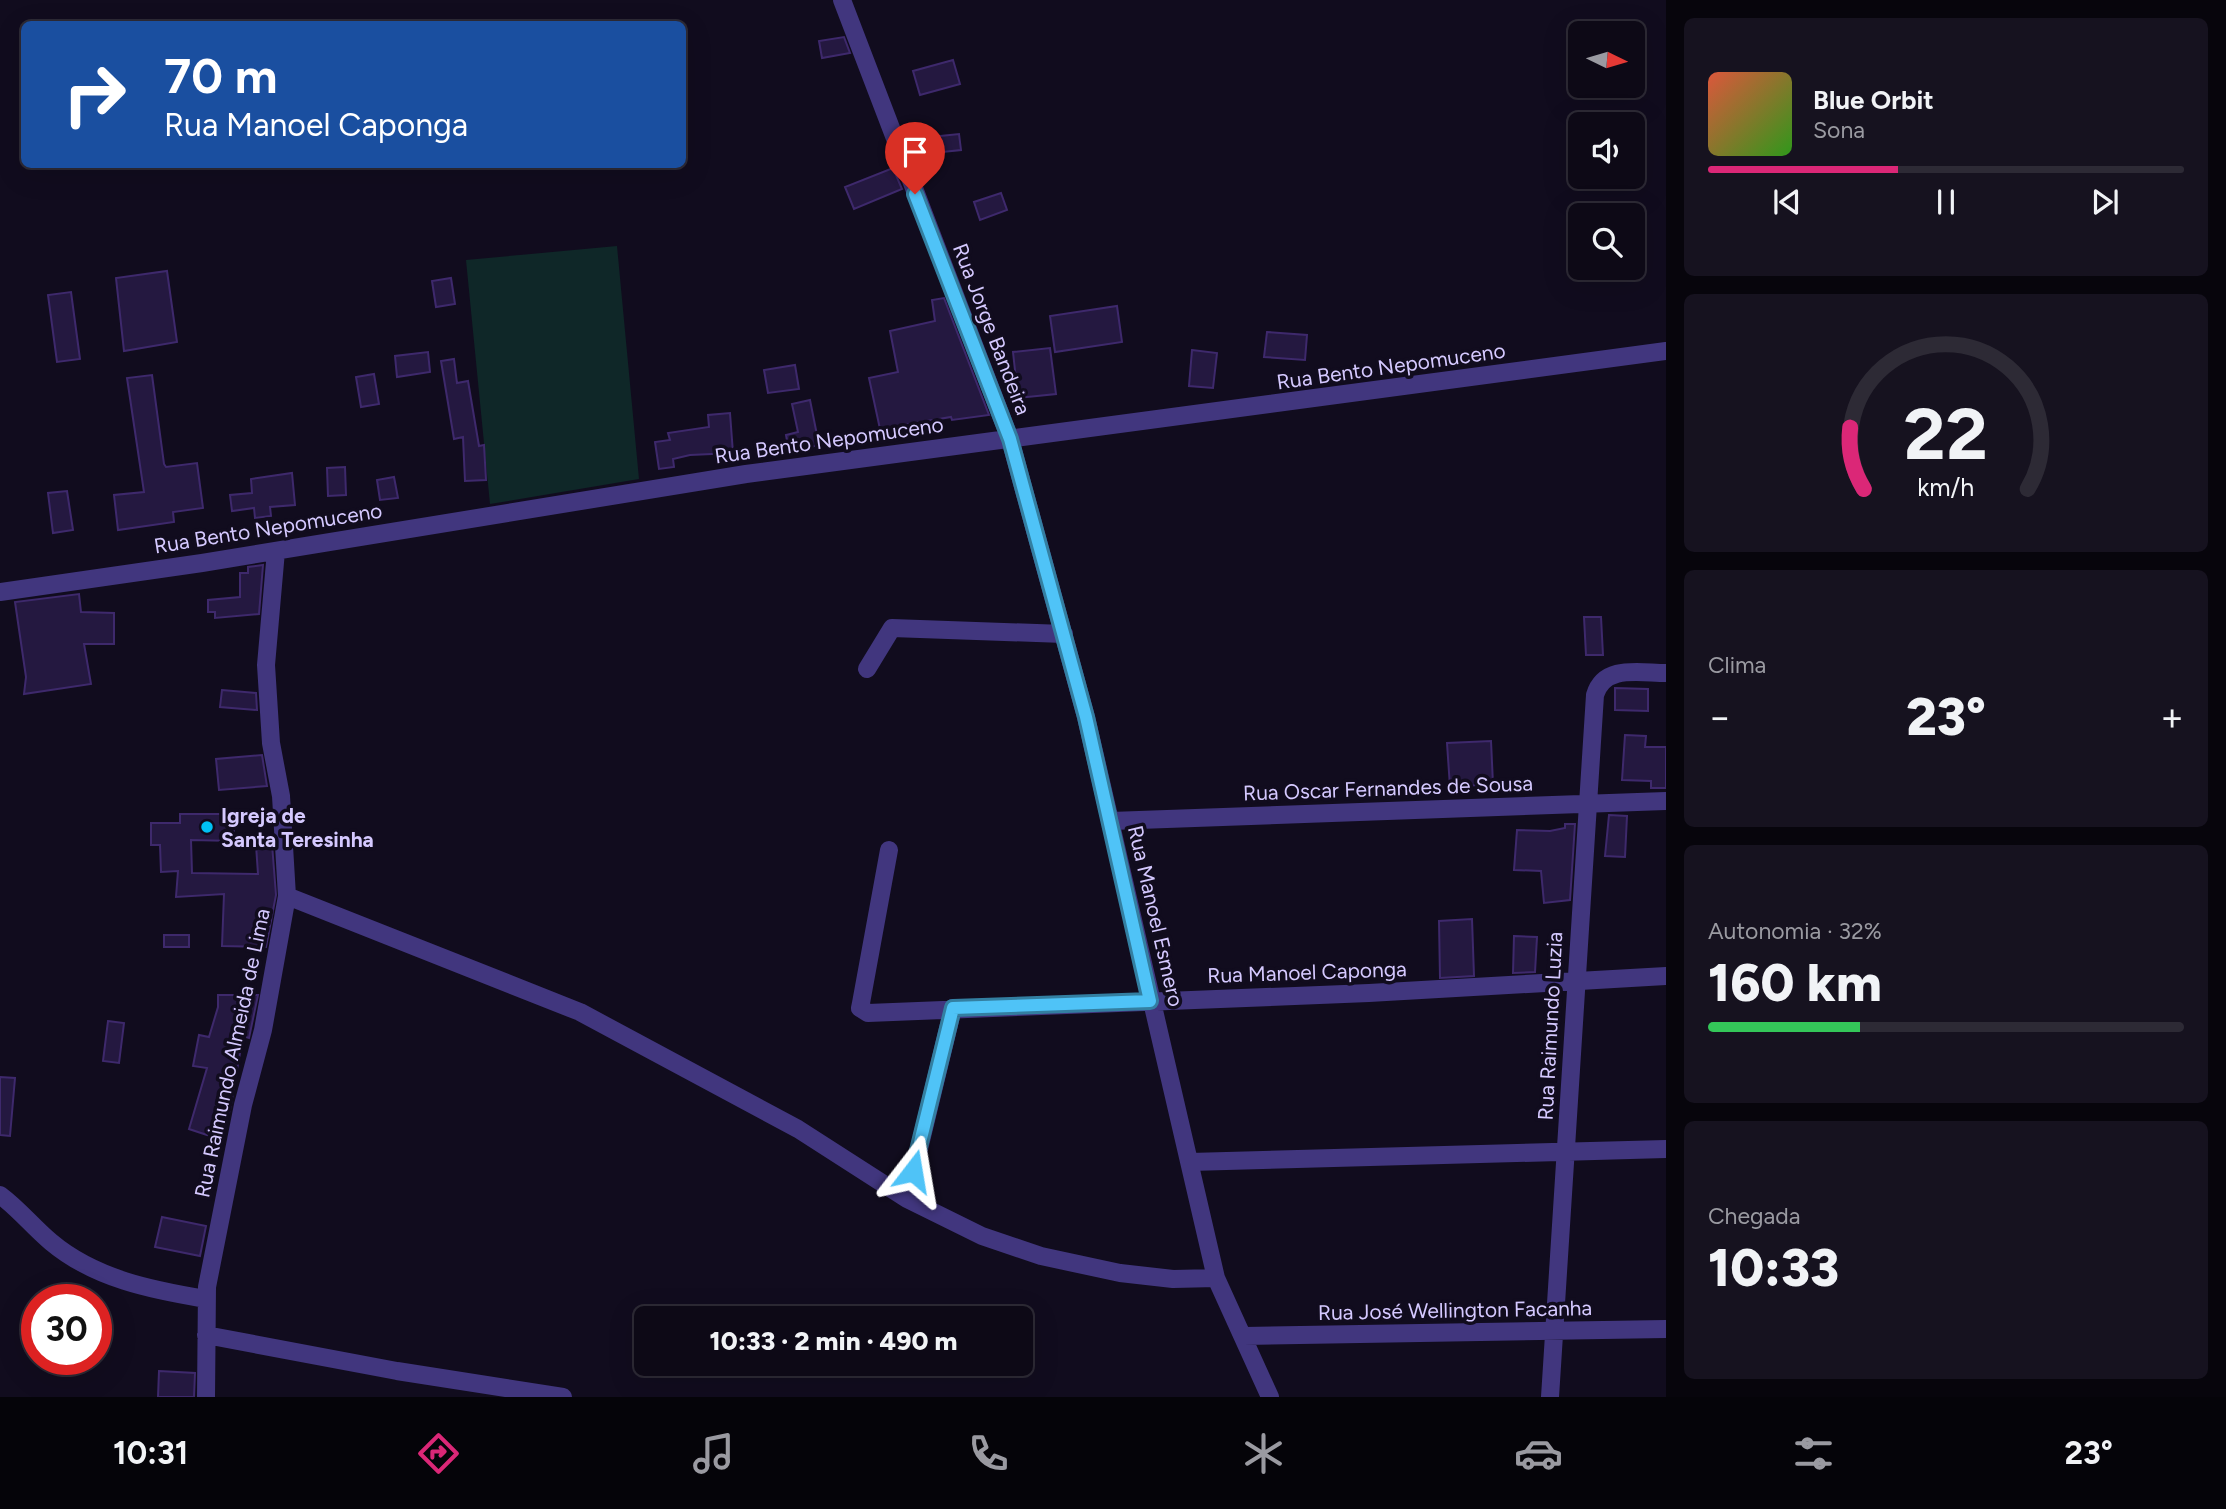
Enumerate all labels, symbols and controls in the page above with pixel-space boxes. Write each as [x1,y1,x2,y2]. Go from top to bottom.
north arrow [1568,21,1645,98]
map controls [1568,21,1645,280]
text: 70 m [164,46,277,105]
icon: right [49,49,140,140]
text: Blue Orbit [1813,84,1934,116]
text: Rua Manoel Caponga [164,106,468,144]
button: sound [1568,112,1645,189]
text: Sona [1813,116,1865,144]
pin [885,122,945,194]
icon: arrive [896,133,934,171]
icon: previous [1768,183,1806,221]
icon: pause [1927,183,1965,221]
icon: next [2086,183,2124,221]
button: search [1568,203,1645,280]
street label: Rua Jorge Bandeira [948,240,1036,418]
street label: Rua Bento Nepomuceno [1275,338,1507,394]
text: 22 [1904,390,1988,477]
street label: Rua Bento Nepomuceno [713,412,945,468]
text: km/h [1917,471,1975,501]
street label: Rua Bento Nepomuceno [152,498,384,558]
text: Clima [1708,651,1766,679]
text: 23° [1906,686,1986,748]
text: − [1708,694,1732,740]
text: + [2160,694,2184,740]
street label: Rua Oscar Fernandes de Sousa [1243,770,1533,806]
place label: Igreja de Santa Teresinha [221,803,374,852]
marker: Igreja de Santa Teresinha [199,819,215,835]
street label: Rua Manoel Esmero [1123,823,1189,1009]
street label: Rua Raimundo Almeida de Lima [189,906,275,1200]
text: Autonomia · 32% [1708,917,1882,945]
street label: Rua Raimundo Luzia [1533,931,1567,1121]
text: 160 km [1708,952,1882,1014]
street label: Rua Manoel Caponga [1207,956,1407,988]
position arrow [876,1134,950,1208]
text: Chegada [1708,1202,1800,1230]
text: 10:33 [1708,1237,1839,1299]
speed limit sign: 30 [21,1284,112,1375]
street label: Rua José Wellington Facanha [1318,1295,1592,1325]
text: 10:33 · 2 min · 490 m [710,1325,957,1357]
icon: directions [414,1429,463,1478]
icon: music [689,1429,738,1478]
icon: phone [964,1429,1013,1478]
icon: climate [1239,1429,1288,1478]
icon: car [1514,1429,1563,1478]
icon: filters [1789,1429,1838,1478]
text: 10:31 [113,1434,188,1472]
text: 23° [2065,1434,2113,1472]

